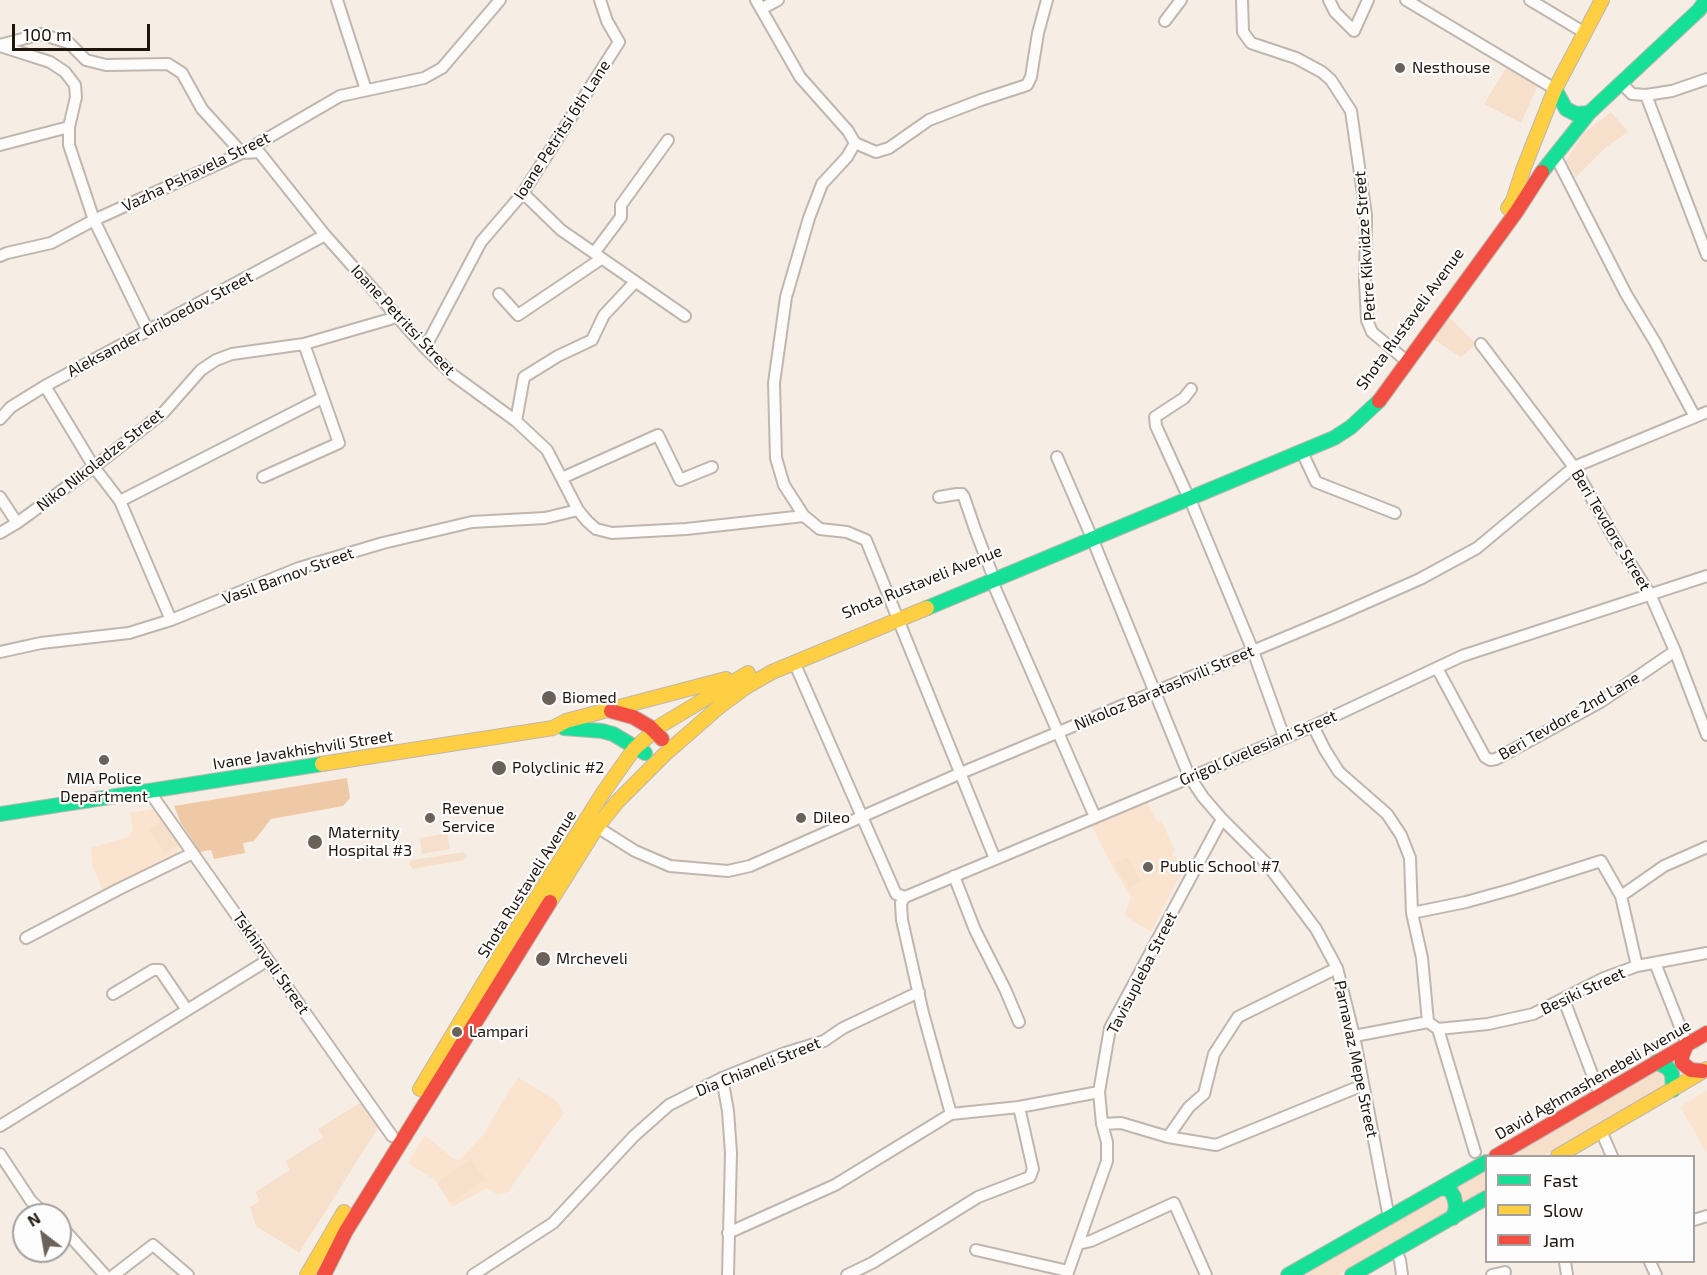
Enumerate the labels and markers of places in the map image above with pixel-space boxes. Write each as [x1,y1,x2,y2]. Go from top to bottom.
place label: Nesthouse [1412,58,1490,78]
marker: Nesthouse [1393,61,1407,75]
place label: Biomed [562,688,617,708]
marker: Biomed [540,689,558,707]
marker: MIA Police Department [97,753,111,767]
place label: Polyclinic #2 [512,758,604,778]
marker: Polyclinic #2 [490,759,508,777]
place label: MIA Police Department [60,769,148,807]
place label: Revenue Service [442,799,504,837]
place label: Dileo [813,808,850,828]
marker: Revenue Service [423,811,437,825]
marker: Dileo [794,811,808,825]
place label: Maternity Hospital #3 [328,823,412,861]
marker: Maternity Hospital #3 [306,833,324,851]
place label: Public School #7 [1160,857,1280,877]
marker: Public School #7 [1141,860,1155,874]
place label: Mrcheveli [556,949,628,969]
marker: Mrcheveli [534,950,552,968]
place label: Lampari [469,1022,528,1042]
marker: Lampari [450,1025,464,1039]

